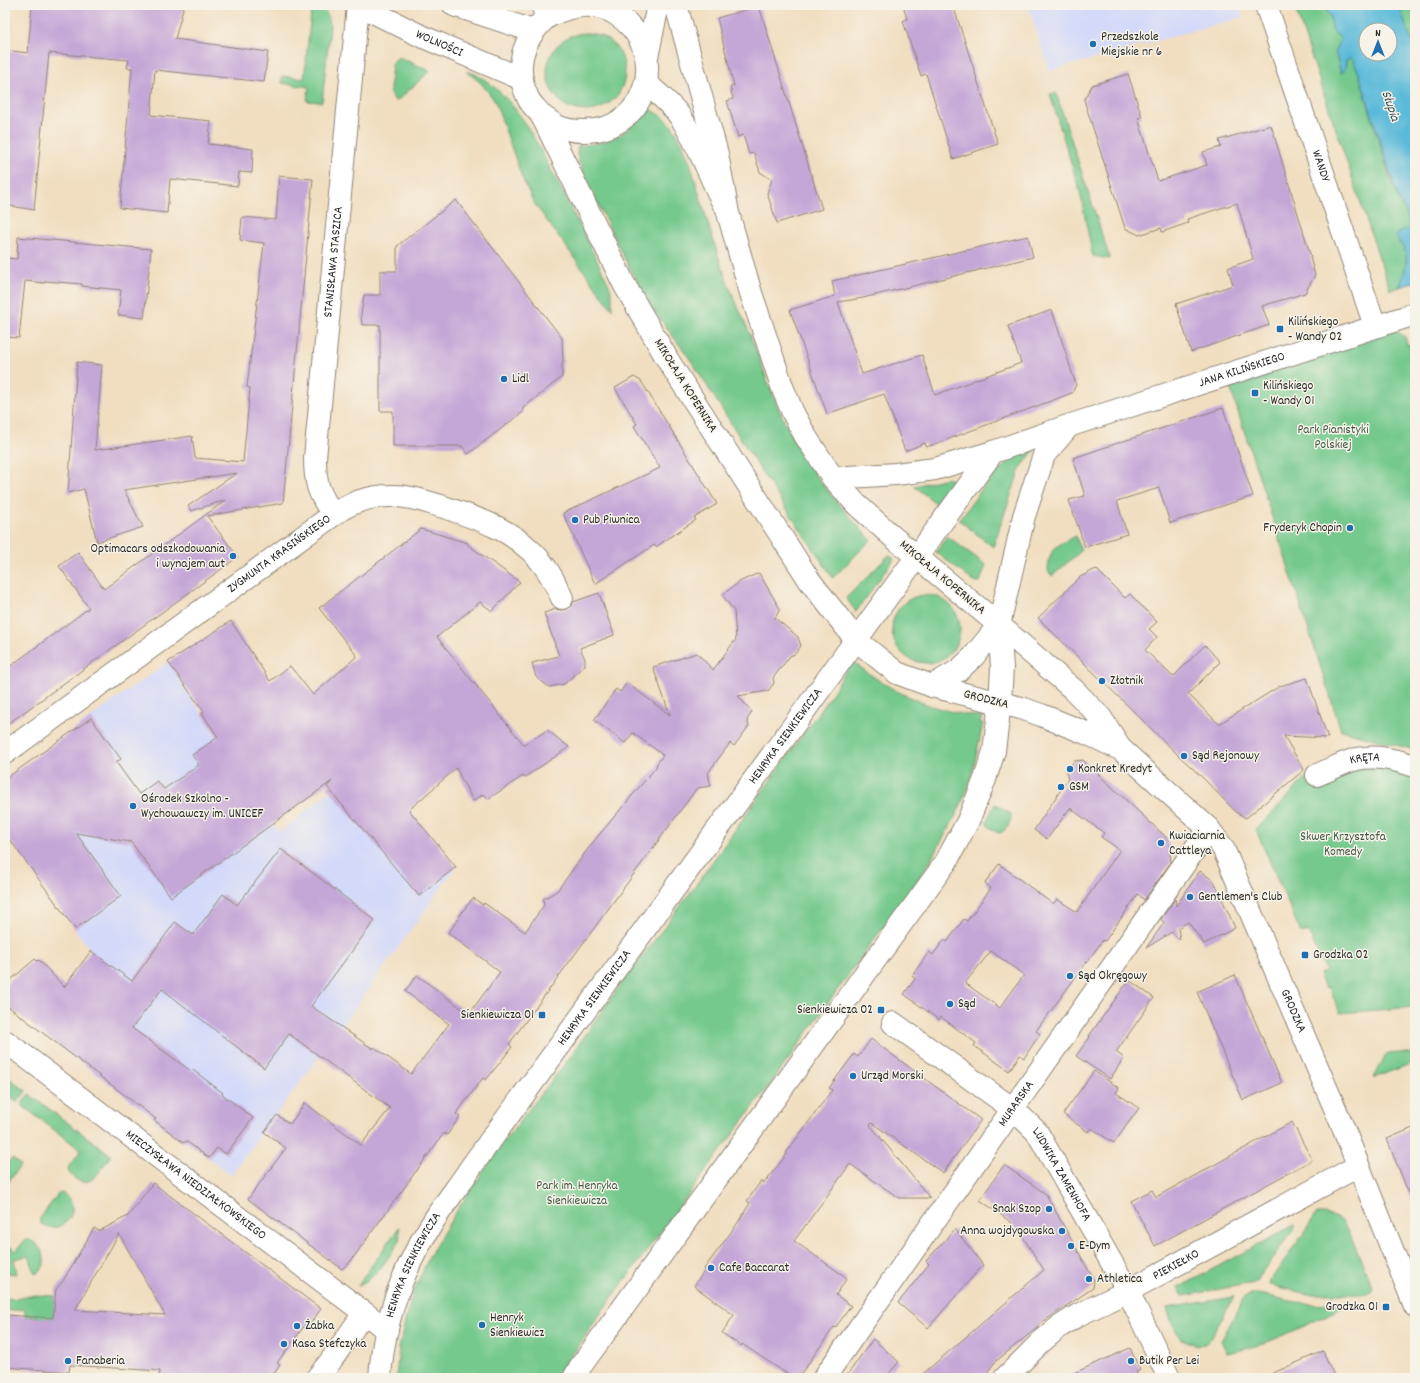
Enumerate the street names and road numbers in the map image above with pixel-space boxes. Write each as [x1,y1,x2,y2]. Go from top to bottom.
street label: WOLNOŚCI [412,25,466,62]
street label: WANDY [1306,148,1335,186]
street label: STANISŁAWA STASZICA [319,205,348,318]
street label: MIKOŁAJA KOPERNIKA [648,335,722,437]
street label: JANA KILIŃSKIEGO [1197,347,1288,393]
street label: ZYGMUNTA KRASIŃSKIEGO [224,510,335,598]
street label: MIKOŁAJA KOPERNIKA [895,536,989,620]
street label: HENRYKA SIENKIEWICZA [744,684,827,788]
street label: GRODZKA [961,685,1011,715]
street label: KRĘTA [1347,748,1381,770]
street label: HENRYKA SIENKIEWICZA [553,946,636,1050]
street label: GRODZKA [1275,986,1311,1036]
street label: MURARSKA [993,1077,1039,1131]
street label: LUDWIKA ZAMENHOFA [1028,1123,1096,1225]
street label: MIECZYSŁAWA NIEDZIAŁKOWSKIEGO [121,1126,270,1245]
street label: HENRYKA SIENKIEWICZA [381,1208,446,1320]
street label: PIEKIEŁKO [1149,1244,1203,1285]

